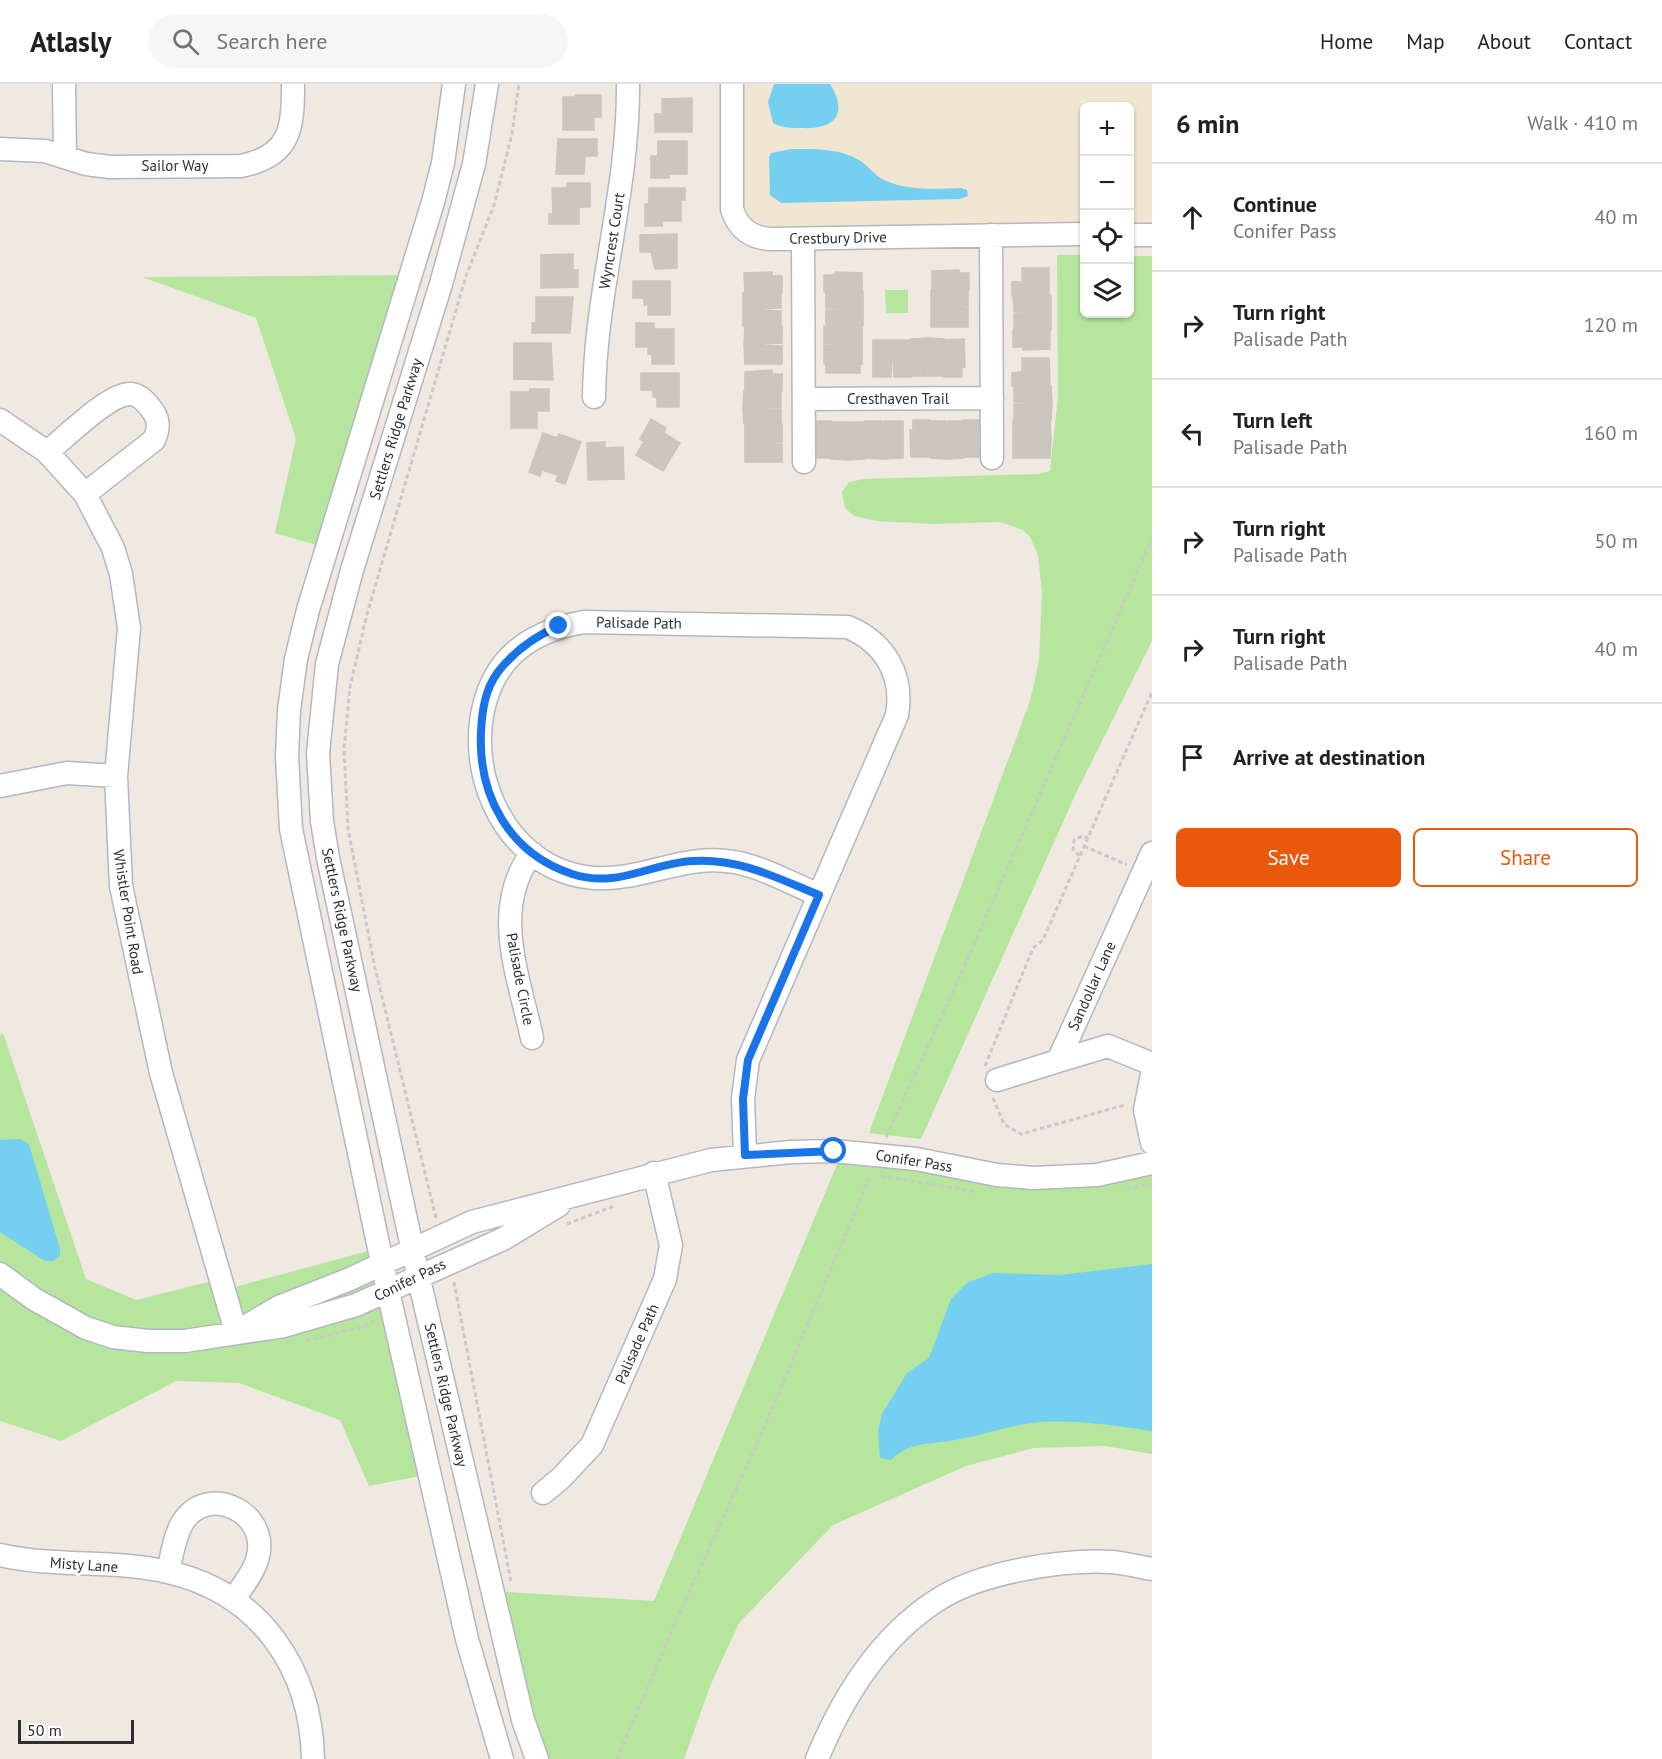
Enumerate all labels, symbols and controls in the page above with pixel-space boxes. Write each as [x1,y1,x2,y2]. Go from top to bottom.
search box [148,14,568,68]
text: Atlasly [30,23,112,60]
icon: search [169,25,202,58]
text: Search here [217,27,327,55]
text: Home [1320,28,1373,55]
text: Map [1406,28,1445,55]
text: About [1478,28,1531,55]
text: Contact [1564,28,1632,55]
map controls [1080,102,1134,318]
button: + [1080,102,1134,156]
text: 6 min [1176,107,1239,140]
text: Walk · 410 m [1527,110,1638,136]
street label: Sailor Way [142,156,208,175]
button: − [1080,156,1134,210]
text: Continue [1233,190,1317,218]
street label: Wyncrest Court [595,191,628,290]
icon: ahead [1176,201,1209,234]
text: 40 m [1595,204,1638,230]
button: locate [1080,210,1134,264]
text: Conifer Pass [1233,218,1336,244]
street label: Crestbury Drive [789,227,887,248]
button: layers [1080,264,1134,318]
text: Turn right [1233,298,1325,326]
icon: right [1176,309,1209,342]
text: 120 m [1584,312,1638,338]
text: Palisade Path [1233,326,1347,352]
street label: Settlers Ridge Parkway [365,356,426,502]
street label: Cresthaven Trail [847,389,950,408]
text: Turn left [1233,406,1313,434]
icon: left [1176,417,1209,450]
text: 160 m [1584,420,1638,446]
text: Palisade Path [1233,434,1347,460]
text: Turn right [1233,514,1325,542]
icon: right [1176,525,1209,558]
text: 50 m [1595,528,1638,554]
text: Palisade Path [1233,542,1347,568]
route end [545,612,571,638]
street label: Palisade Path [596,612,682,633]
text: Turn right [1233,622,1325,650]
icon: right [1176,633,1209,666]
text: 40 m [1595,636,1638,662]
text: Palisade Path [1233,650,1347,676]
icon: arrive [1176,741,1209,774]
text: Arrive at destination [1233,743,1425,771]
button: Save [1176,828,1401,887]
button: Share [1413,828,1638,887]
street label: Settlers Ridge Parkway [318,846,367,994]
street label: Whistler Point Road [109,848,148,976]
street label: Palisade Circle [502,931,539,1027]
street label: Sandollar Lane [1063,938,1120,1033]
route start [820,1137,846,1163]
street label: Conifer Pass [874,1145,954,1176]
street label: Conifer Pass [371,1254,449,1305]
street label: Palisade Path [610,1301,663,1387]
street label: Settlers Ridge Parkway [421,1321,472,1469]
street label: Misty Lane [49,1553,119,1576]
scale bar [18,1717,134,1744]
text: 50 m [27,1720,62,1740]

